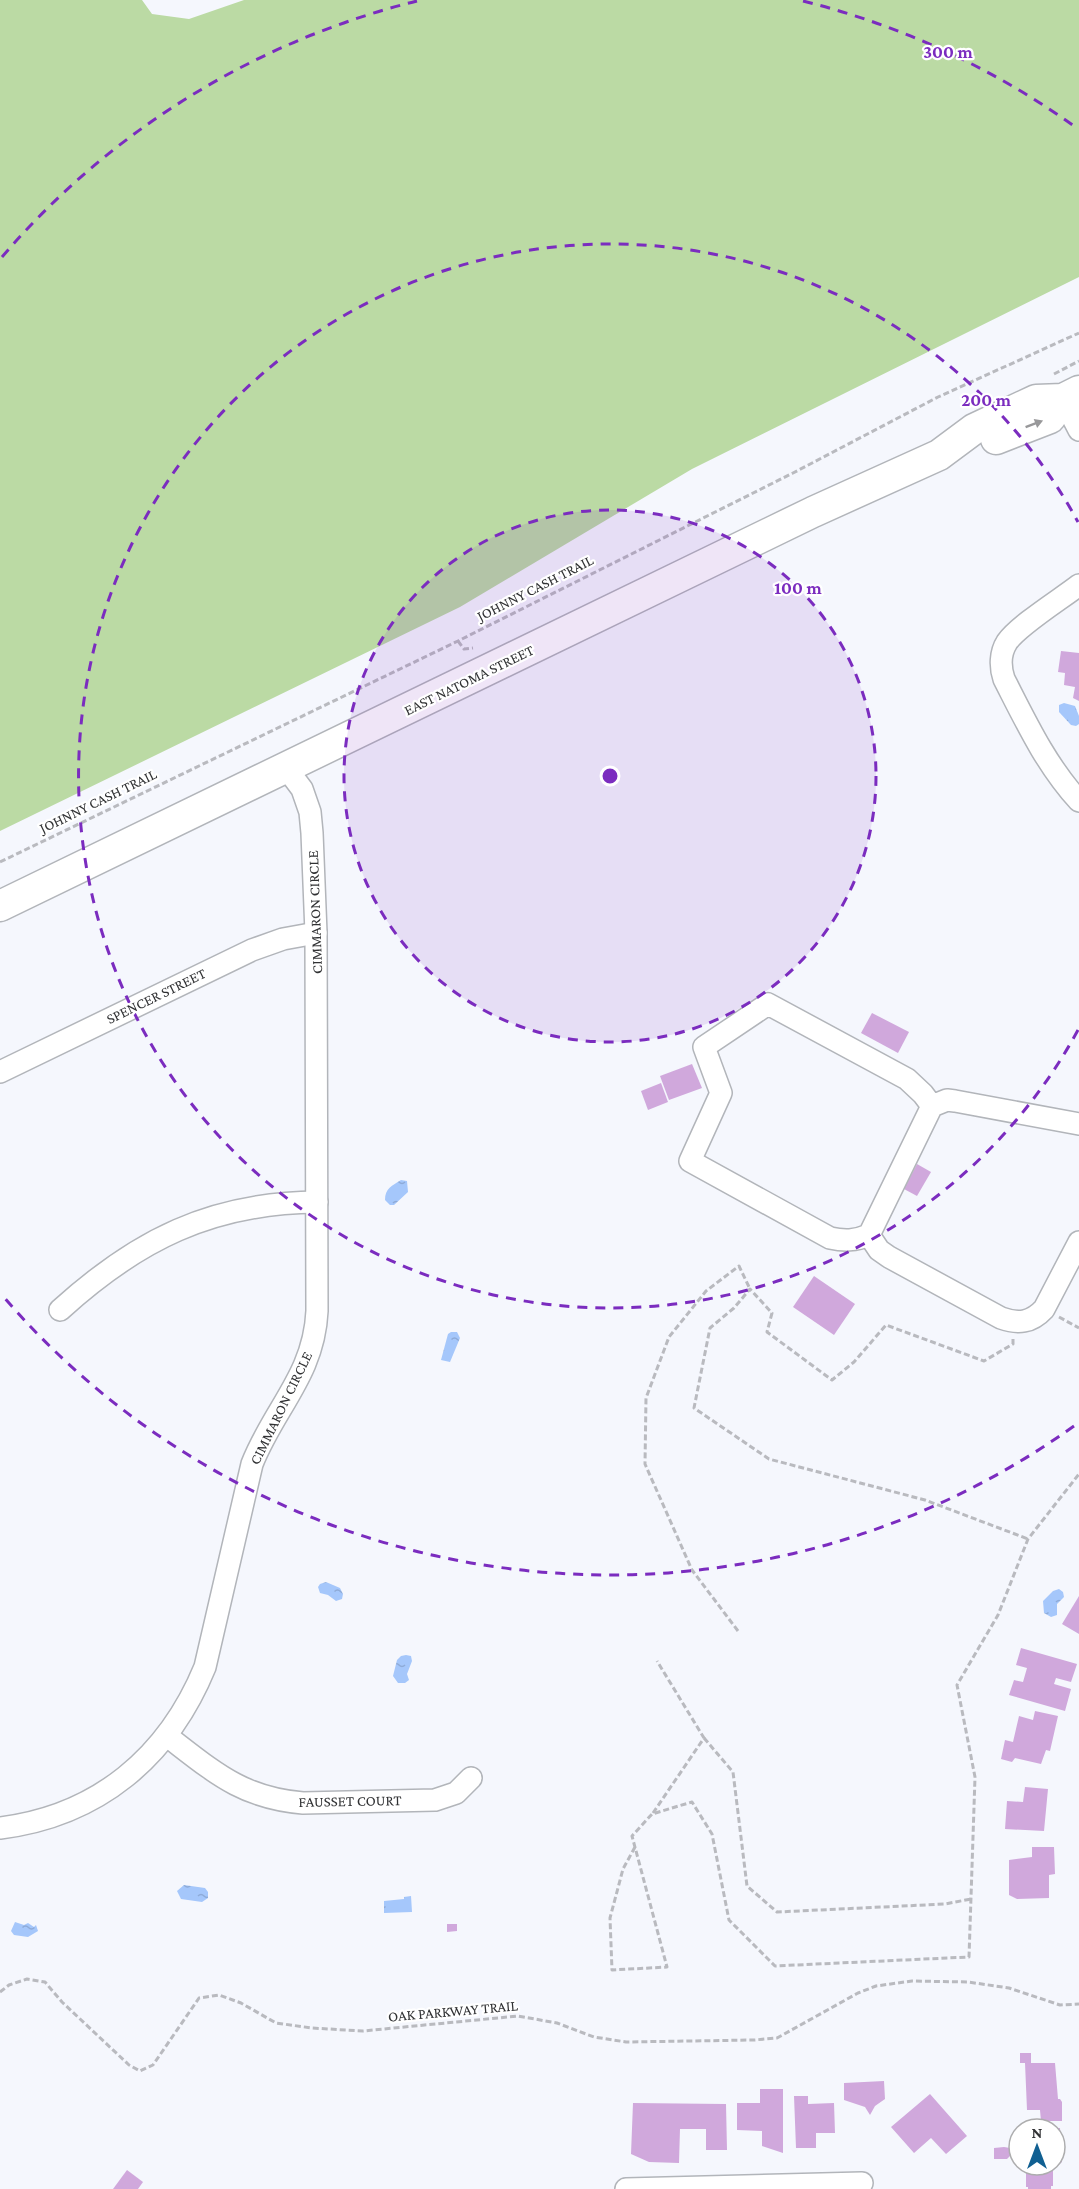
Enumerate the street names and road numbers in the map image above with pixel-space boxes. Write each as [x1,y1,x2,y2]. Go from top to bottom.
street label: JOHNNY CASH TRAIL [472,552,597,626]
street label: EAST NATOMA STREET [402,642,536,718]
street label: JOHNNY CASH TRAIL [35,765,160,838]
street label: CIMMARON CIRCLE [305,850,325,974]
street label: SPENCER STREET [104,965,208,1027]
street label: CIMMARON CIRCLE [247,1349,315,1467]
street label: FAUSSET COURT [298,1792,402,1810]
street label: OAK PARKWAY TRAIL [387,1997,519,2025]

